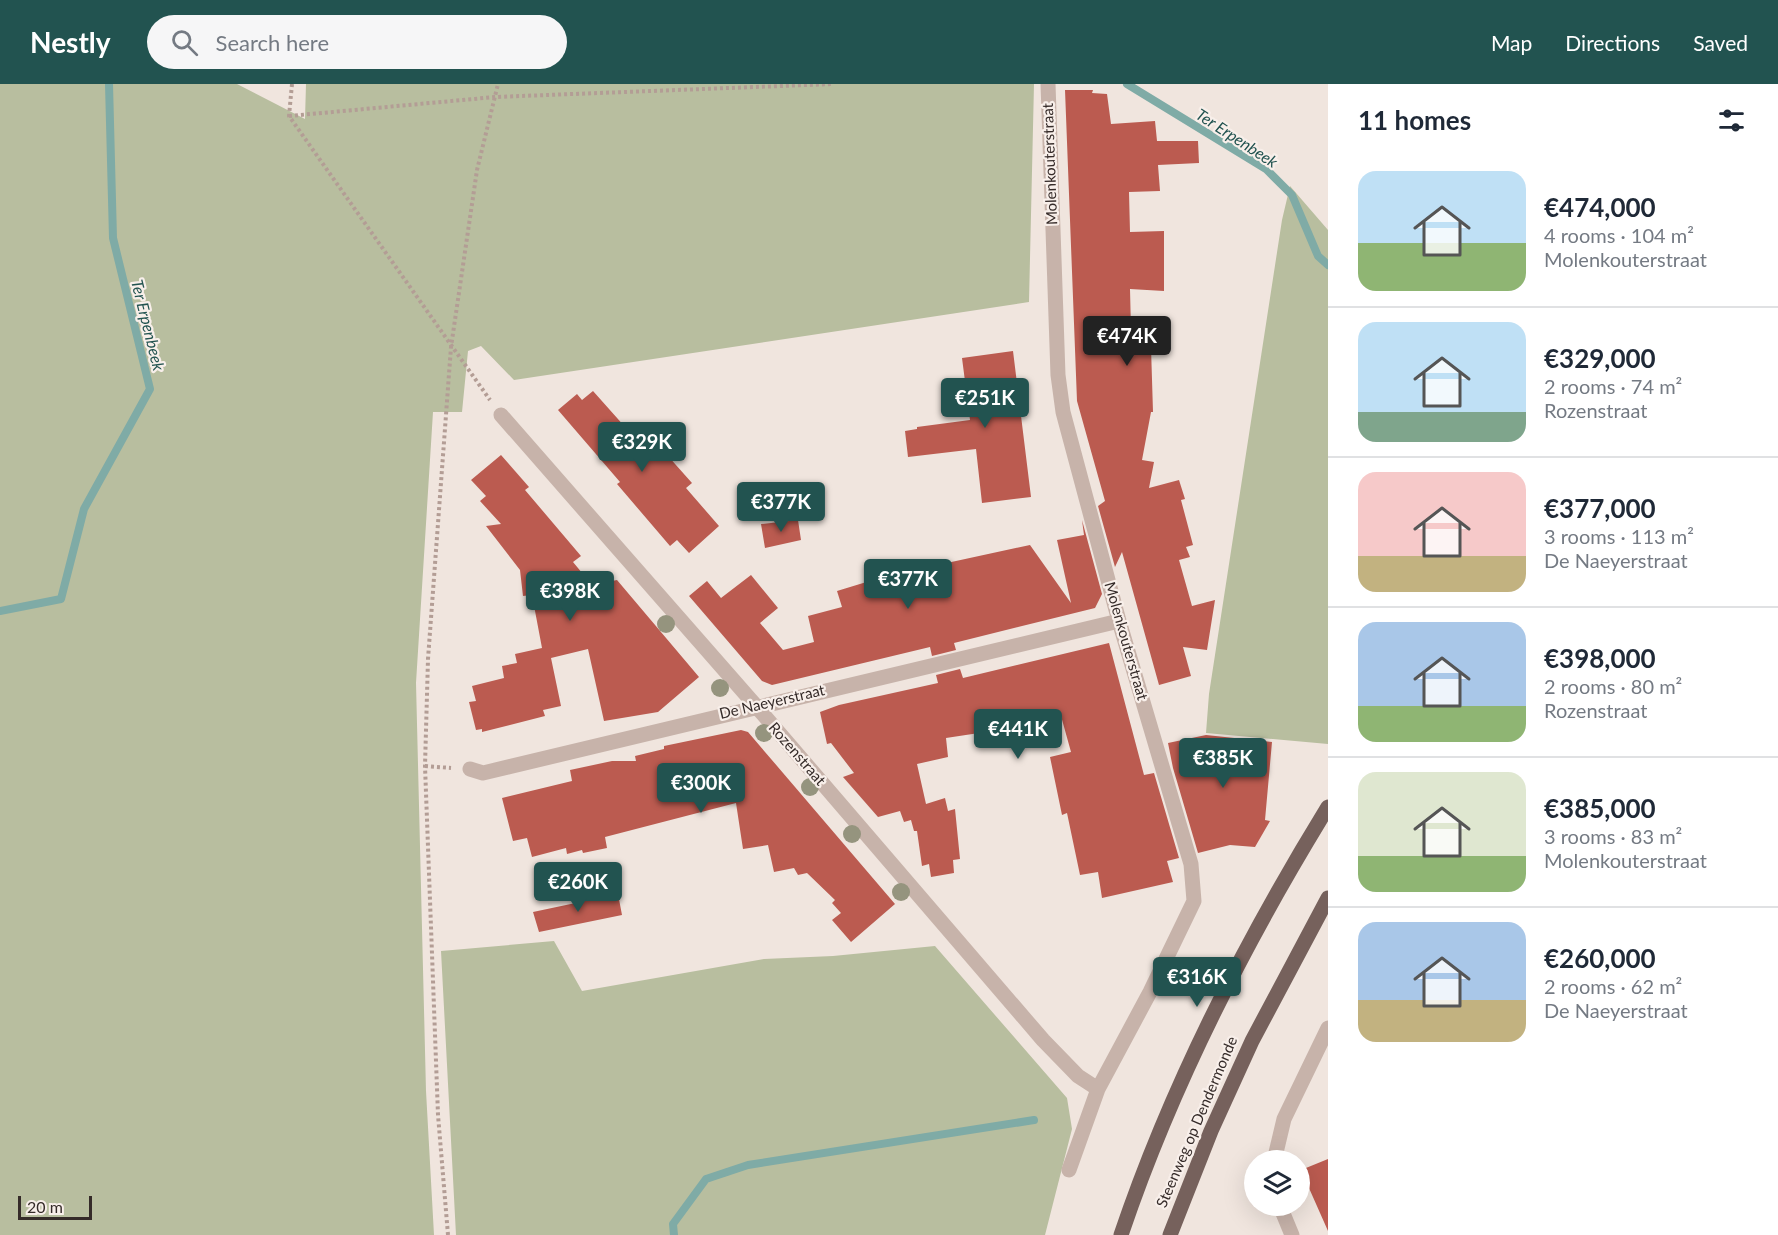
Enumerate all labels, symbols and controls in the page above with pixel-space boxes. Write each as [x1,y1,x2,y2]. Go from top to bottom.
search box [147,15,567,69]
text: Nestly [30,25,111,59]
icon: search [168,26,201,59]
text: Search here [216,29,329,56]
text: Map [1491,30,1532,55]
text: Directions [1565,30,1660,55]
text: Saved [1693,30,1748,55]
street label: Molenkouterstraat [1038,102,1060,225]
water label: Ter Erpenbeek [1193,104,1282,171]
text: 11 homes [1358,104,1471,136]
icon: filters [1715,104,1748,137]
text: €474,000 [1544,191,1656,223]
icon: home [1406,195,1478,267]
text: 4 rooms · 104 m² [1544,223,1694,247]
text: Molenkouterstraat [1544,247,1707,271]
water label: Ter Erpenbeek [128,277,169,373]
pin: €474K [1085,316,1169,367]
text: €474K [1097,323,1157,347]
text: €329,000 [1544,342,1656,374]
icon: home [1406,346,1478,418]
text: 2 rooms · 74 m² [1544,374,1682,398]
pin: €251K [943,378,1027,429]
text: €251K [955,385,1015,409]
text: Rozenstraat [1544,398,1647,422]
pin: €329K [600,422,684,473]
text: €329K [612,429,672,453]
pin: €377K [739,482,823,533]
text: €377K [751,489,811,513]
text: €377,000 [1544,492,1656,524]
icon: home [1406,496,1478,568]
text: 3 rooms · 113 m² [1544,524,1694,548]
text: De Naeyerstraat [1544,548,1688,572]
pin: €377K [866,559,950,610]
text: €377K [878,566,938,590]
pin: €398K [528,571,612,622]
text: €398K [540,578,600,602]
street label: Molenkouterstraat [1101,580,1153,703]
text: €398,000 [1544,642,1656,674]
icon: home [1406,646,1478,718]
text: 2 rooms · 80 m² [1544,674,1682,698]
street label: De Naeyerstraat [717,680,827,722]
text: Rozenstraat [1544,698,1647,722]
pin: €441K [976,709,1060,760]
text: €441K [988,716,1048,740]
street label: Rozenstraat [766,718,830,789]
pin: €385K [1181,738,1265,789]
text: €385K [1193,745,1253,769]
pin: €300K [659,763,743,814]
text: €300K [671,770,731,794]
text: €385,000 [1544,792,1656,824]
icon: home [1406,796,1478,868]
text: 3 rooms · 83 m² [1544,824,1682,848]
text: Molenkouterstraat [1544,848,1707,872]
pin: €260K [536,862,620,913]
text: €260K [548,869,608,893]
text: €260,000 [1544,942,1656,974]
icon: home [1406,946,1478,1018]
pin: €316K [1155,957,1239,1008]
text: €316K [1167,964,1227,988]
text: 2 rooms · 62 m² [1544,974,1682,998]
text: De Naeyerstraat [1544,998,1688,1022]
street label: Steenweg op Dendermonde [1152,1033,1240,1210]
map controls [1244,1150,1310,1216]
button: layers [1244,1150,1310,1216]
scale bar [18,1193,92,1220]
text: 20 m [27,1197,63,1216]

